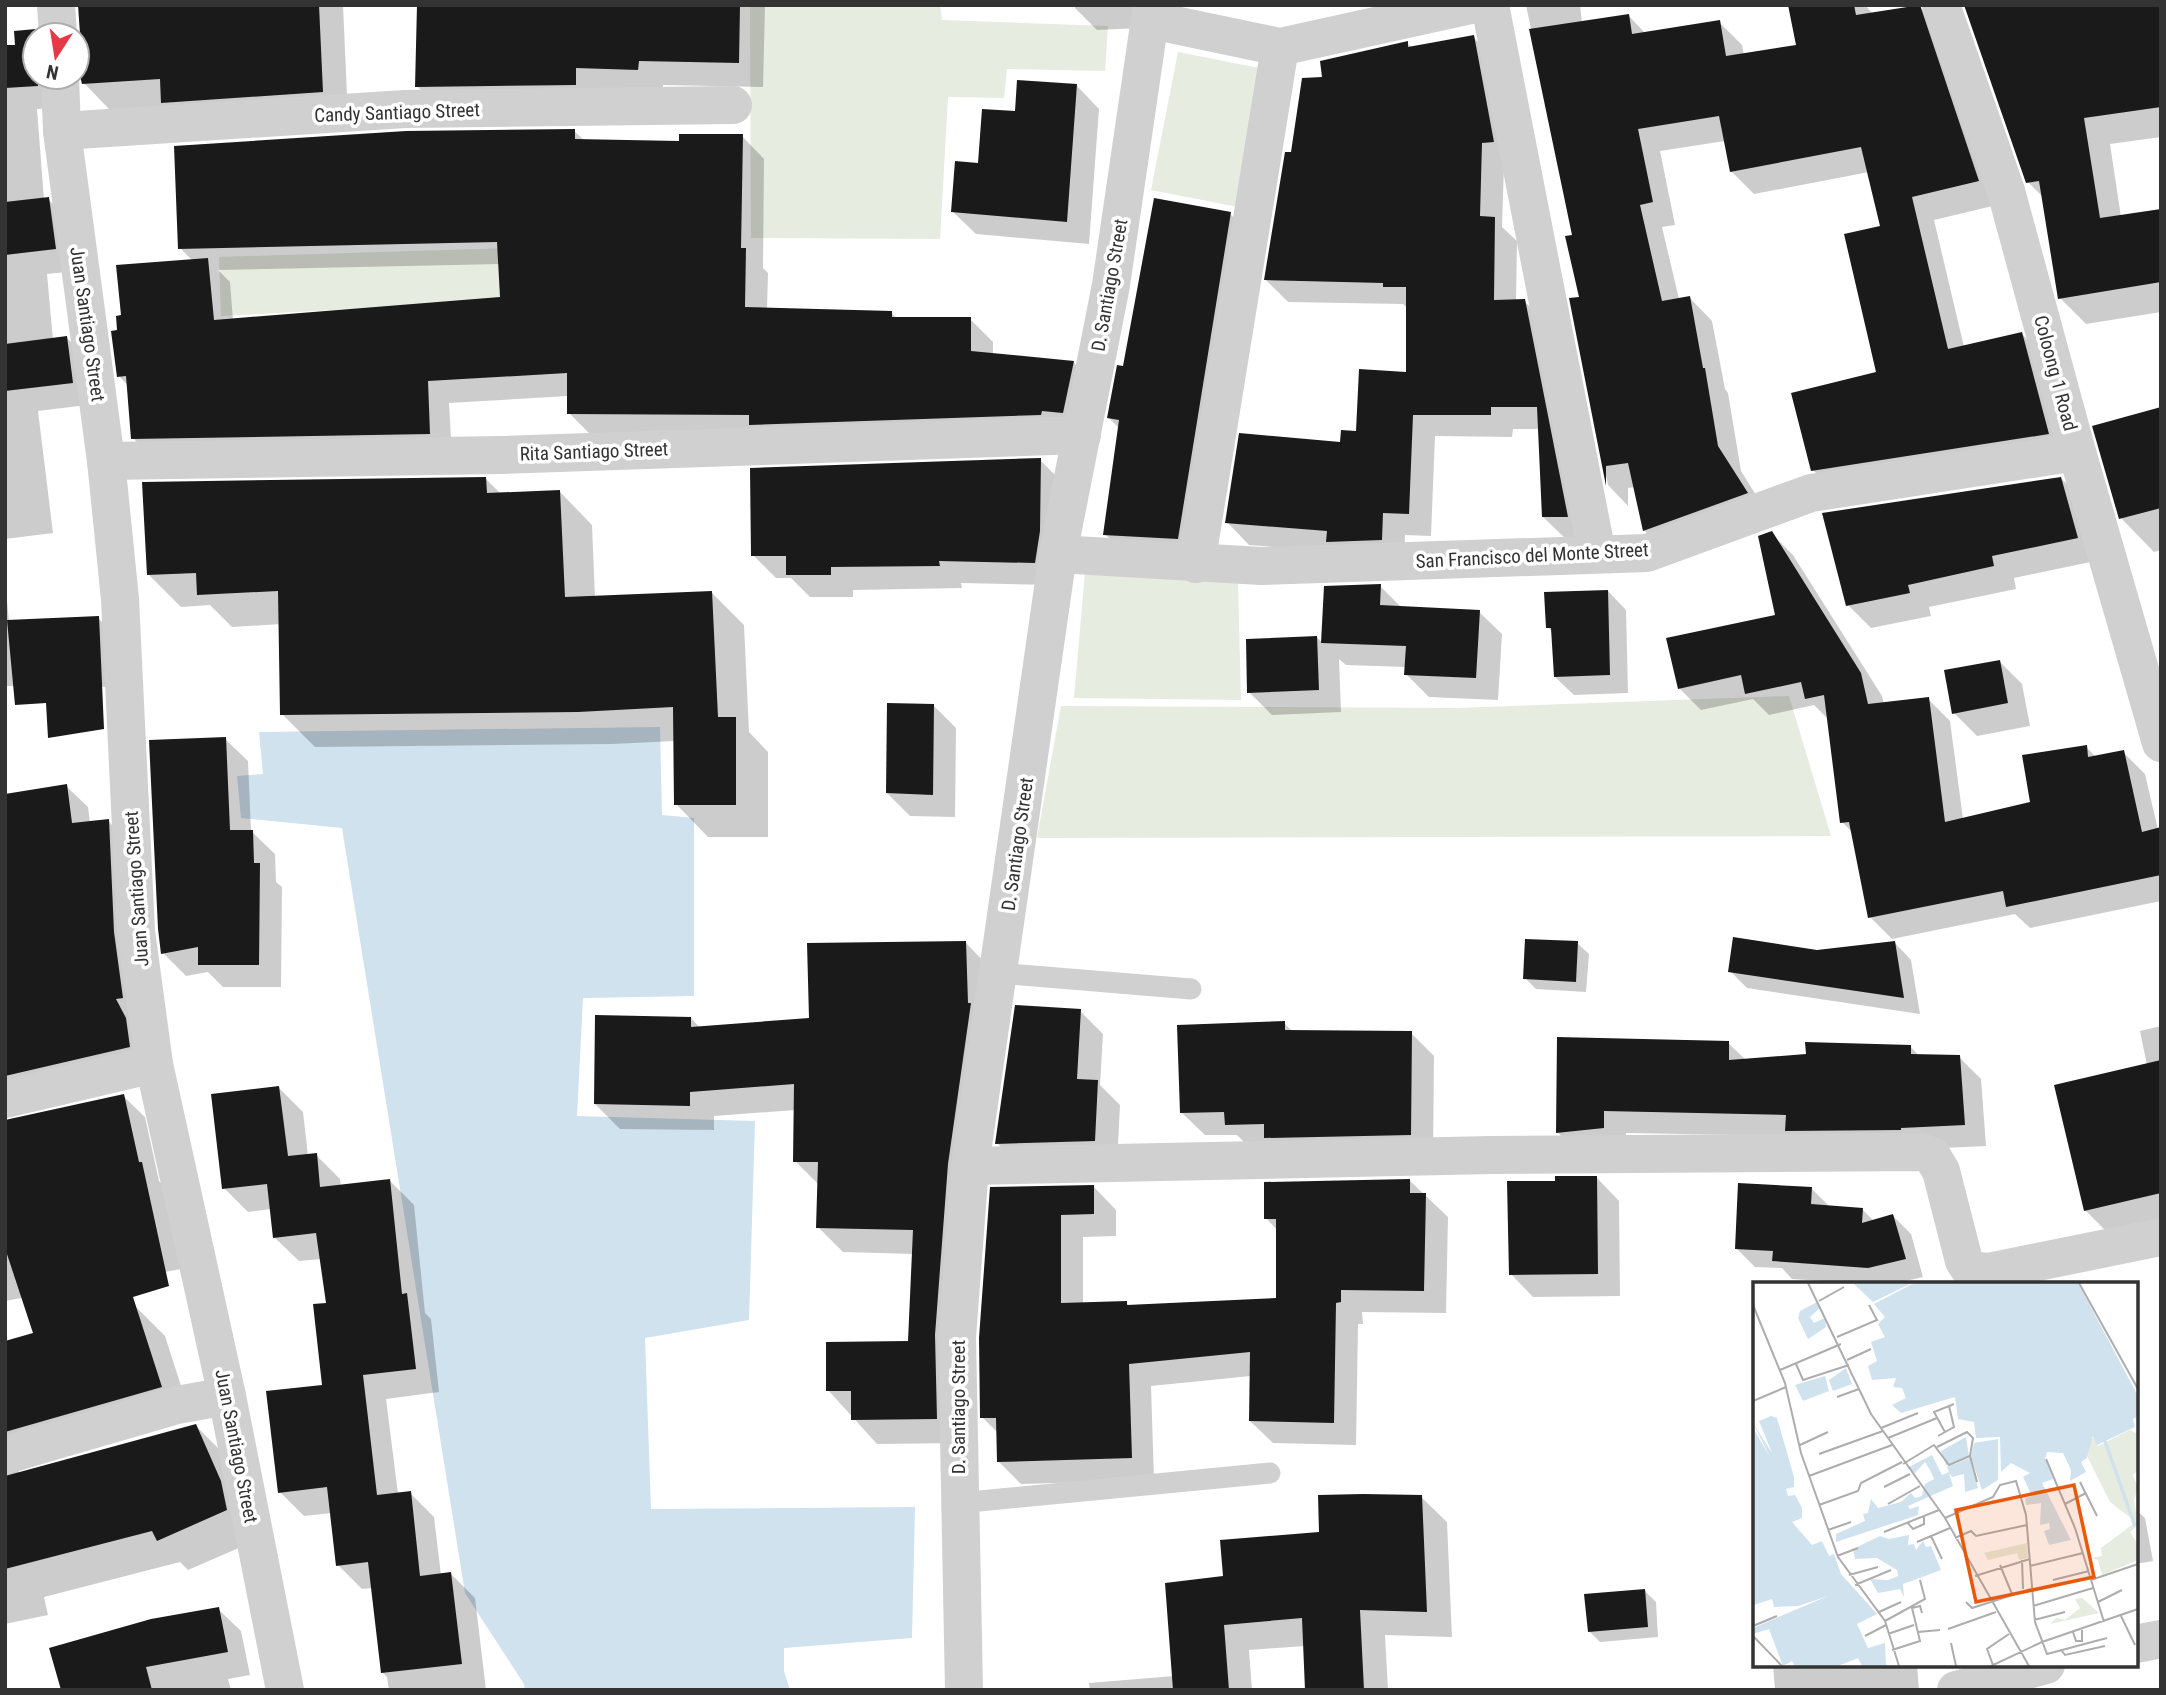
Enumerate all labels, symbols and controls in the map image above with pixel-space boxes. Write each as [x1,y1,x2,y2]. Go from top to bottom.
north arrow [21,21,91,91]
text: N [44,60,61,85]
street label: Candy Santiago Street [314,98,480,127]
street label: D. Santiago Street [1087,217,1132,353]
street label: Juan Santiago Street [65,245,110,403]
street label: Coloong 1 Road [2029,313,2082,433]
street label: Rita Santiago Street [519,437,669,466]
street label: San Francisco del Monte Street [1415,538,1649,573]
street label: D. Santiago Street [997,776,1038,912]
street label: Juan Santiago Street [120,810,153,968]
inset map [1753,1282,2138,1667]
street label: D. Santiago Street [947,1340,970,1474]
street label: Juan Santiago Street [210,1367,263,1525]

